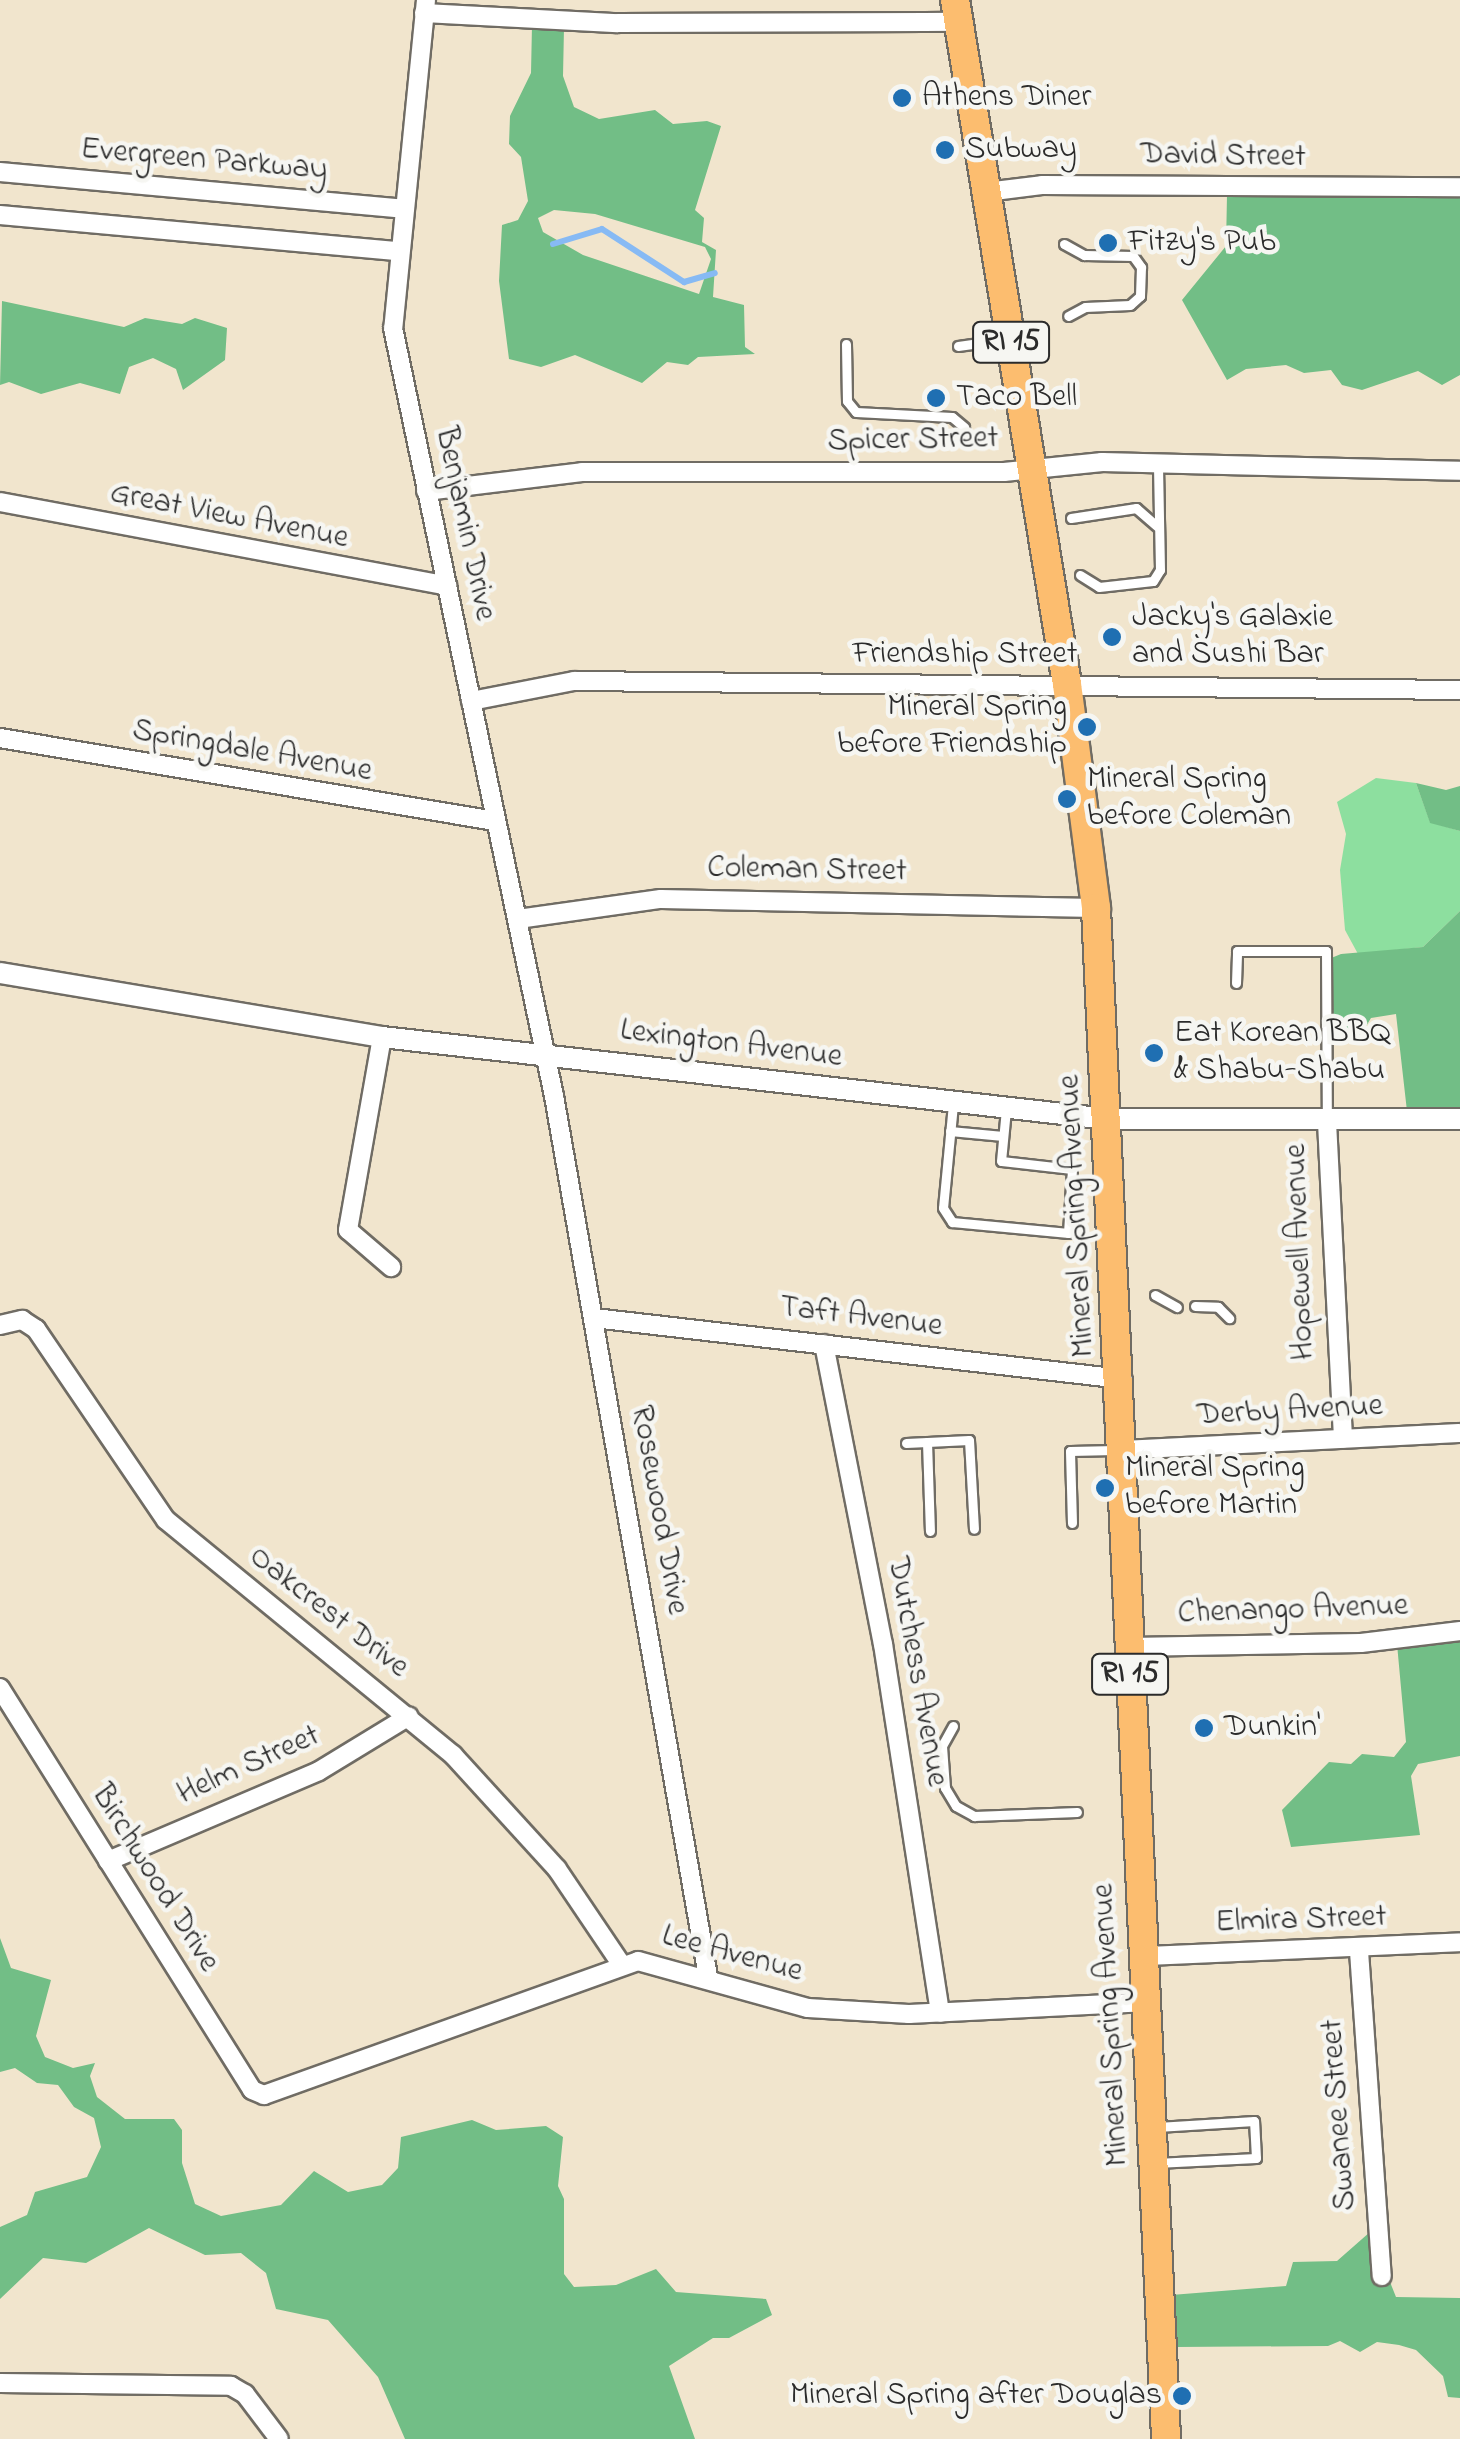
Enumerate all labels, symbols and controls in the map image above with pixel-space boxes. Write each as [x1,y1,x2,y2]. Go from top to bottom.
place label: Athens Diner [922,79,1091,117]
marker: Athens Diner [891,87,913,109]
street label: Evergreen Parkway [79,131,329,191]
place label: Subway [965,131,1077,169]
street label: David Street [1140,136,1306,178]
marker: Subway [934,139,956,161]
place label: Fitzy's Pub [1128,224,1276,262]
marker: Fitzy's Pub [1097,232,1119,254]
road number: RI 15 [971,317,1051,367]
place label: Taco Bell [956,379,1077,417]
marker: Taco Bell [925,387,947,409]
street label: Spicer Street [827,420,999,462]
street label: Benjamin Drive [425,424,503,624]
street label: Great View Avenue [107,475,351,559]
place label: Jacky's Galaxie and Sushi Bar [1132,600,1333,675]
marker: Jacky's Galaxie and Sushi Bar [1101,626,1123,648]
street label: Friendship Street [852,636,1078,674]
place label: Mineral Spring before Friendship [837,690,1067,765]
street label: Springdale Avenue [129,712,375,792]
marker: Mineral Spring before Friendship [1076,716,1098,738]
place label: Mineral Spring before Coleman [1087,762,1291,837]
marker: Mineral Spring before Coleman [1056,788,1078,810]
street label: Coleman Street [707,850,907,892]
street label: Lexington Avenue [618,1012,844,1078]
place label: Eat Korean BBQ & Shabu-Shabu [1174,1016,1391,1091]
marker: Eat Korean BBQ & Shabu-Shabu [1143,1042,1165,1064]
street label: Mineral Spring Avenue [1051,1074,1105,1358]
street label: Hopewell Avenue [1278,1143,1324,1361]
street label: Taft Avenue [777,1289,945,1347]
street label: Derby Avenue [1196,1388,1384,1436]
street label: Rosewood Drive [621,1402,695,1618]
place label: Mineral Spring before Martin [1125,1451,1305,1526]
marker: Mineral Spring before Martin [1094,1477,1116,1499]
street label: Oakcrest Drive [240,1539,416,1687]
street label: Dutchess Avenue [877,1554,955,1790]
street label: Chenango Avenue [1177,1588,1409,1634]
road number: RI 15 [1090,1649,1170,1699]
place label: Dunkin' [1224,1709,1320,1747]
marker: Dunkin' [1193,1717,1215,1739]
street label: Helm Street [172,1718,326,1814]
street label: Birchwood Drive [81,1778,227,1980]
street label: Mineral Spring Avenue [1085,1883,1139,2167]
street label: Elmira Street [1215,1899,1387,1943]
street label: Lee Avenue [657,1918,807,1992]
street label: Swanee Street [1314,2018,1366,2212]
place label: Mineral Spring after Douglas [790,2377,1162,2415]
marker: Mineral Spring after Douglas [1171,2385,1193,2407]

